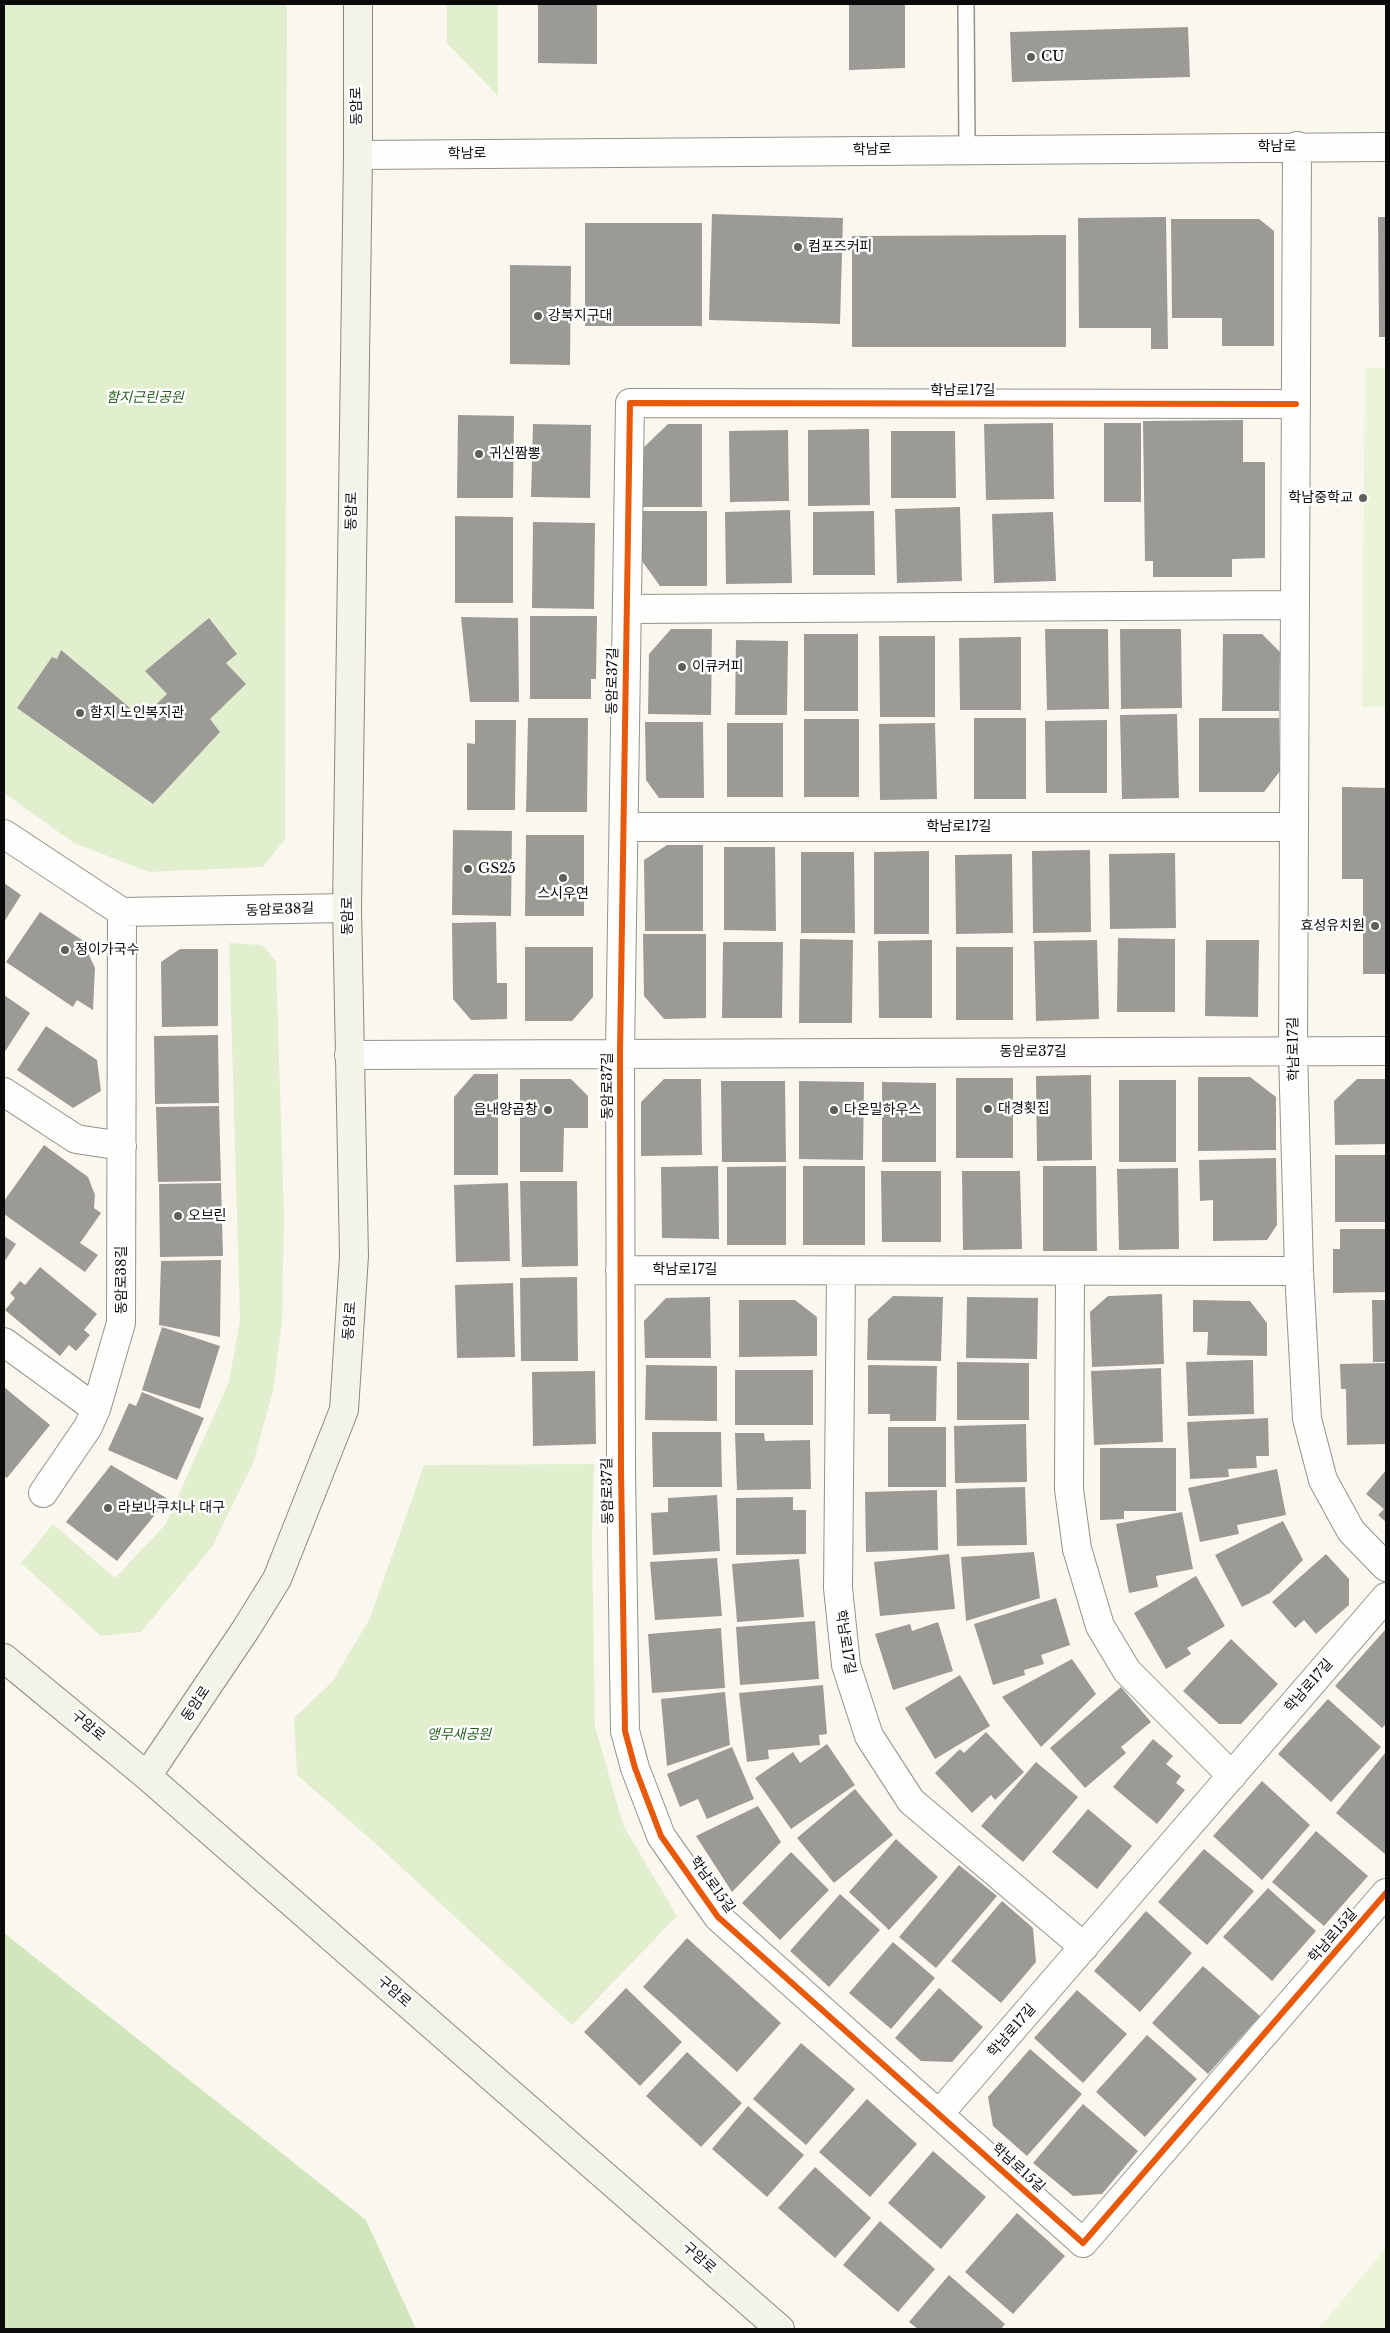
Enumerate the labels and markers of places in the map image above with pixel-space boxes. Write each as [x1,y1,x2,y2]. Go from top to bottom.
place label: CU [1041,49,1064,65]
marker: CU [1025,51,1037,63]
place label: 컴포즈커피 [808,239,872,255]
marker: 컴포즈커피 [792,241,804,253]
place label: 강북지구대 [548,308,612,324]
marker: 강북지구대 [532,310,544,322]
place label: 귀신짬뽕 [489,446,541,462]
marker: 귀신짬뽕 [473,448,485,460]
place label: 학남중학교 [1289,490,1353,506]
marker: 학남중학교 [1357,492,1369,504]
place label: 이큐커피 [692,659,744,675]
marker: 이큐커피 [676,661,688,673]
place label: 함지 노인복지관 [90,705,184,721]
marker: 함지 노인복지관 [74,707,86,719]
place label: GS25 [478,861,516,877]
marker: GS25 [462,863,474,875]
marker: 스시우연 [557,872,569,884]
place label: 스시우연 [537,886,589,902]
place label: 효성유치원 [1301,918,1365,934]
marker: 효성유치원 [1369,920,1381,932]
place label: 정이가국수 [75,942,139,958]
marker: 정이가국수 [59,944,71,956]
place label: 대경횟집 [998,1101,1050,1117]
place label: 읍내양곱창 [474,1102,538,1118]
place label: 다온밀하우스 [844,1102,921,1118]
marker: 대경횟집 [982,1103,994,1115]
marker: 읍내양곱창 [542,1104,554,1116]
marker: 다온밀하우스 [828,1104,840,1116]
place label: 오브린 [188,1208,227,1224]
marker: 오브린 [172,1210,184,1222]
place label: 라보나쿠치나 대구 [118,1500,225,1516]
marker: 라보나쿠치나 대구 [102,1502,114,1514]

